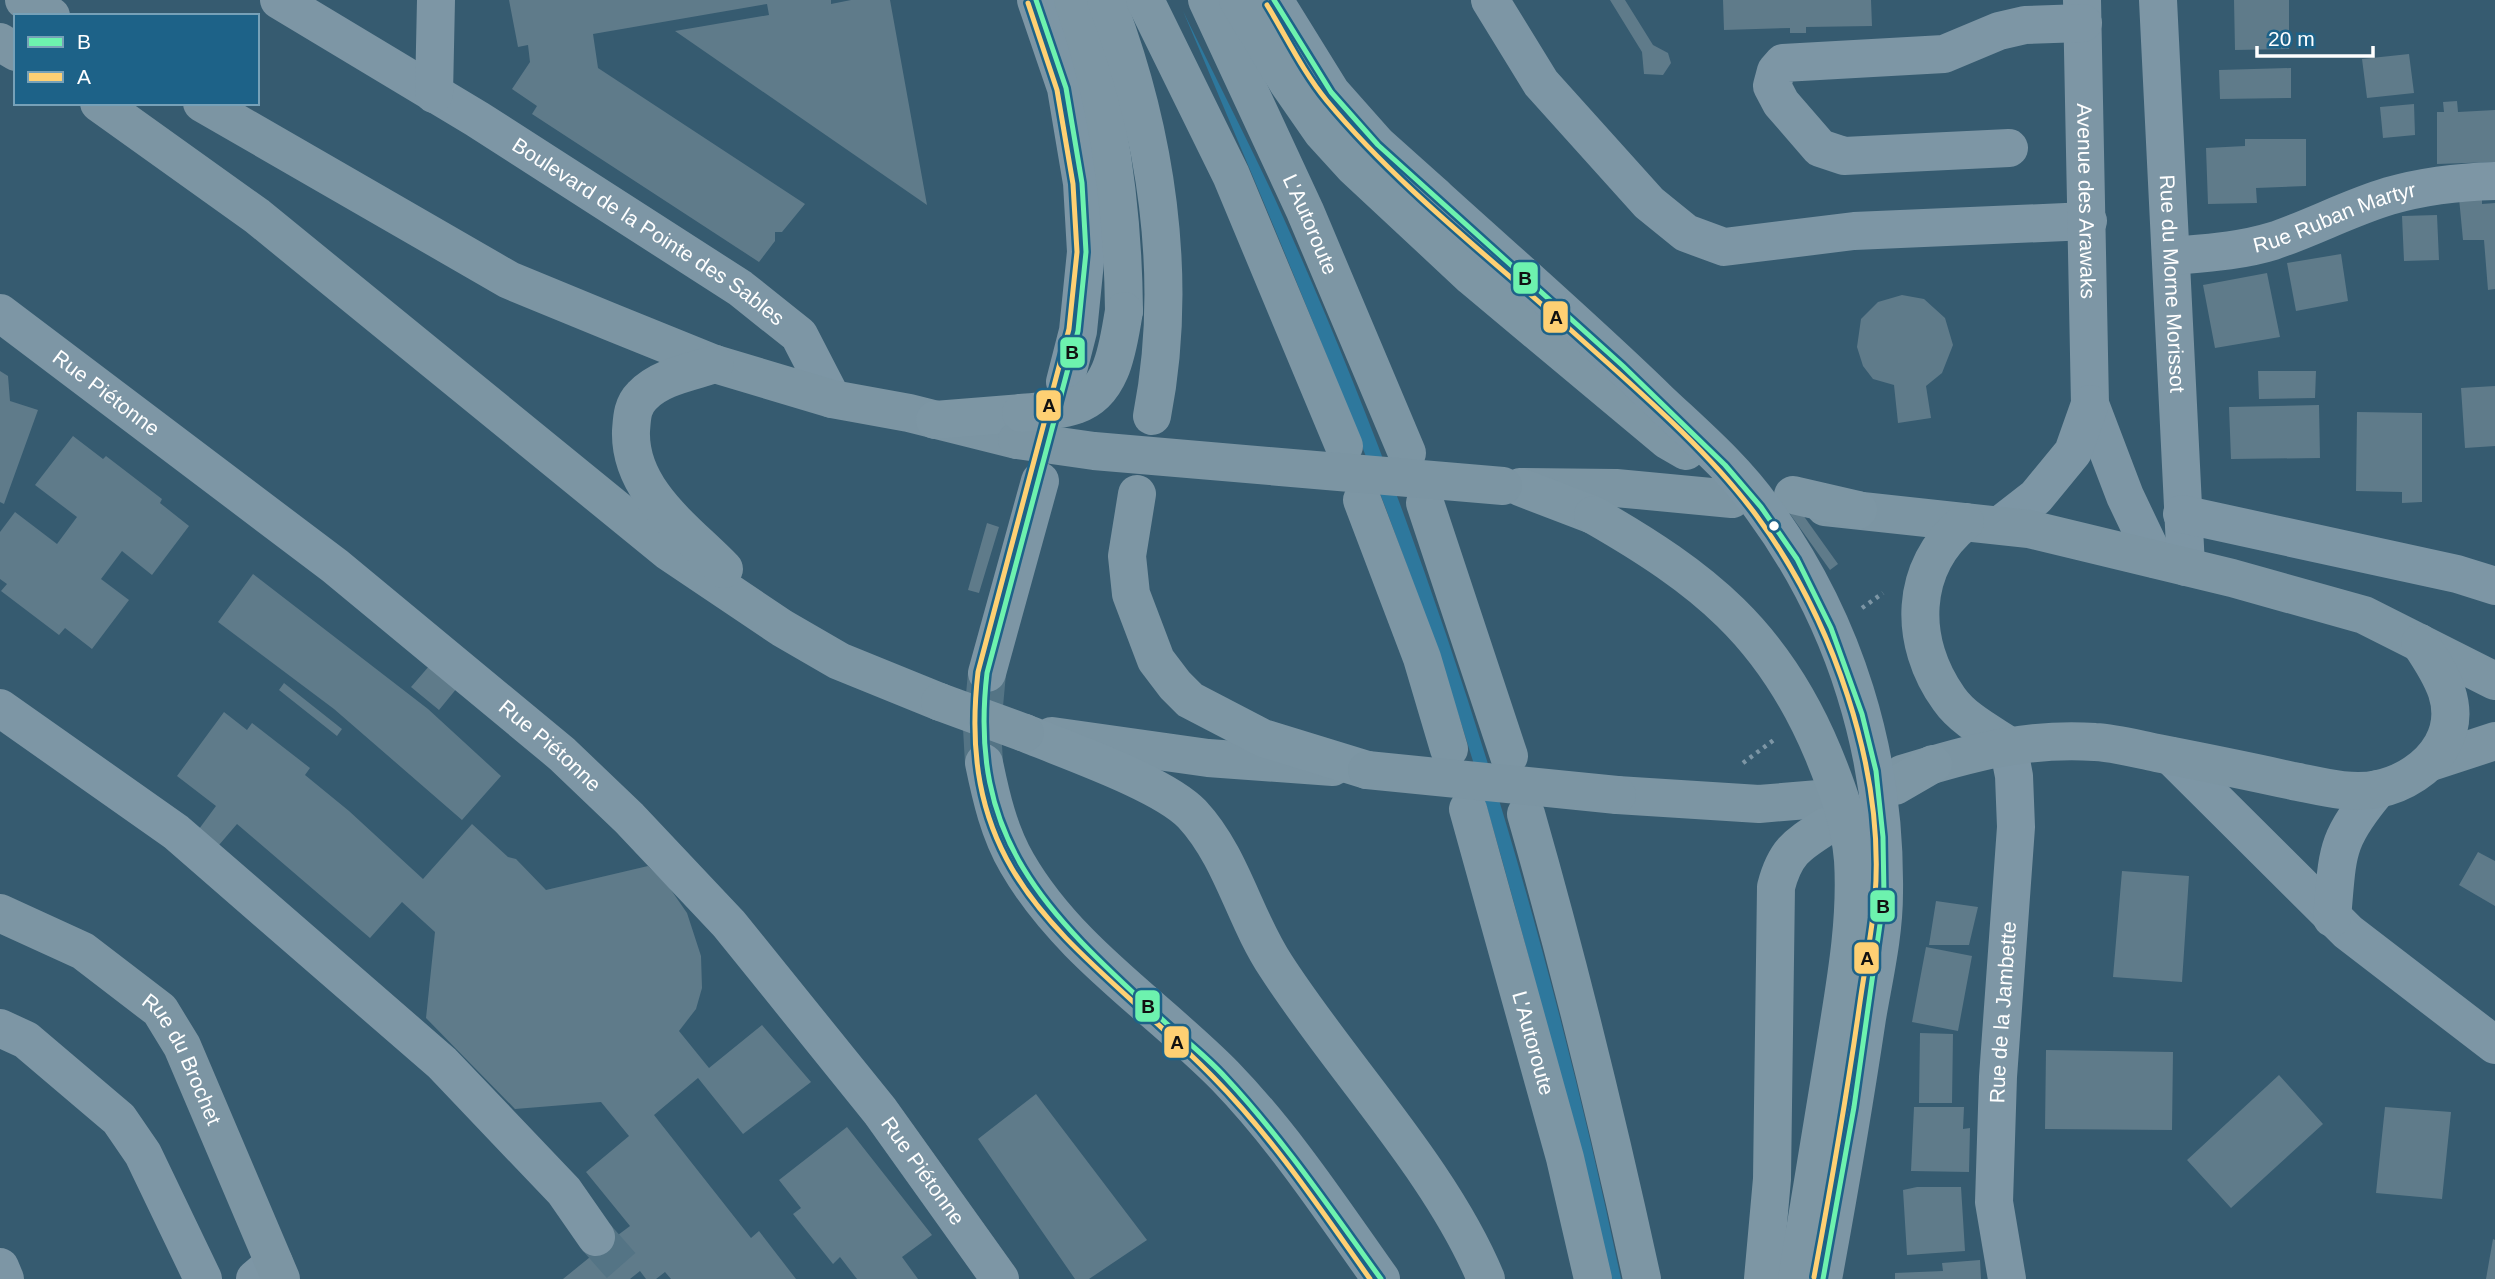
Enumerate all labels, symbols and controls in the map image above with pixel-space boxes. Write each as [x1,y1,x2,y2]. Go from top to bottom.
legend [14,14,259,105]
scale bar [2257,14,2372,58]
text: 20 m [2268,27,2315,50]
text: B [77,30,91,53]
text: A [77,65,91,88]
street label: Avenue des Arawaks [2073,103,2100,299]
street label: Boulevard de la Pointe des Sables [508,133,789,330]
street label: L'Autoroute [1279,171,1342,278]
street label: Rue du Morne Morissot [2156,174,2189,393]
street label: Rue Ruban Martyr [2251,178,2418,257]
line badge: B [1512,261,1539,295]
text: B [1518,268,1532,289]
line badge: A [1542,300,1569,334]
text: A [1549,307,1563,328]
line badge: B [1059,336,1086,369]
text: B [1065,342,1079,363]
street label: Rue Piétonne [49,345,164,440]
line badge: A [1035,389,1062,422]
text: A [1042,395,1056,416]
unlabelled marker [1767,519,1781,533]
street label: Rue Piétonne [495,695,606,796]
line badge: B [1869,889,1896,923]
text: B [1876,896,1890,917]
street label: Rue de la Jambette [1985,921,2020,1104]
line badge: A [1853,941,1880,975]
text: A [1860,948,1874,969]
street label: L'Autoroute [1508,988,1559,1098]
street label: Rue du Brochet [138,989,226,1128]
line badge: B [1134,989,1161,1023]
text: B [1141,996,1155,1017]
line badge: A [1163,1025,1190,1059]
text: A [1170,1032,1184,1053]
street label: Rue Piétonne [877,1112,970,1229]

